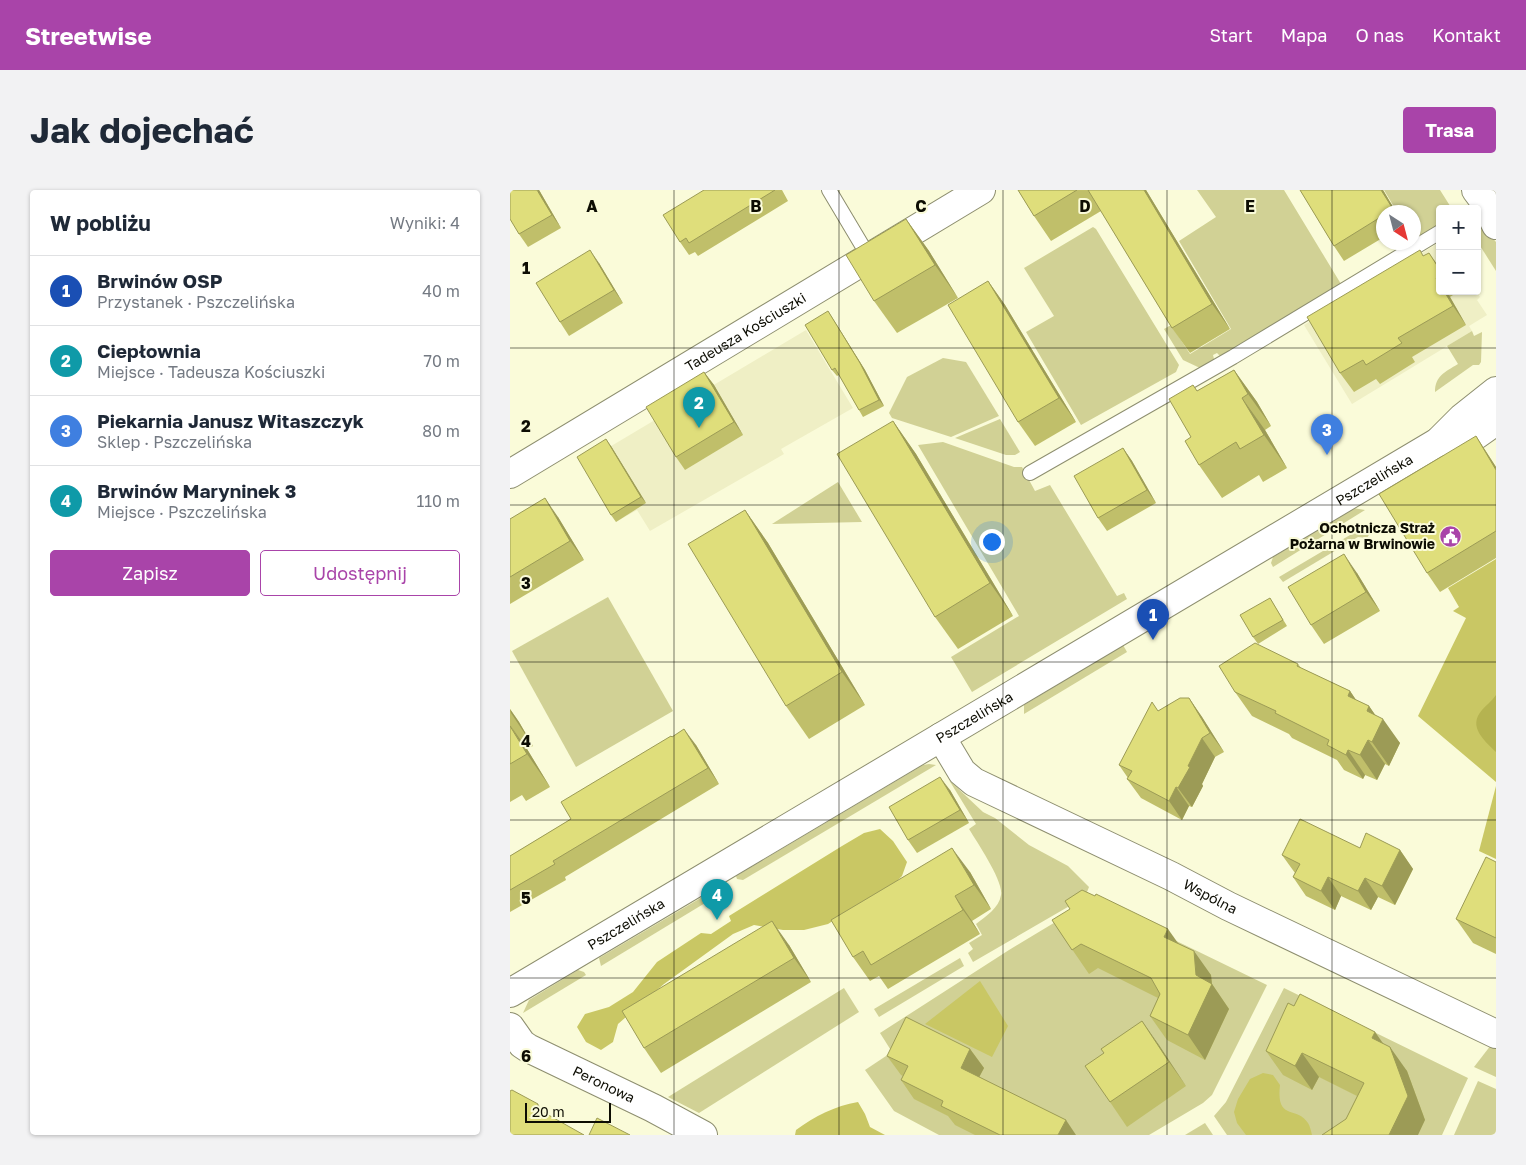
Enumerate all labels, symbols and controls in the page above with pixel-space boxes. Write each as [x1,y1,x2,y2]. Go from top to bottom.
text: Streetwise [25,21,152,50]
text: Start [1210,24,1253,46]
text: Mapa [1281,24,1328,46]
text: O nas [1356,24,1404,46]
text: Kontakt [1432,24,1501,46]
button: Trasa [1403,107,1496,153]
text: Jak dojechać [30,109,254,151]
text: A [586,196,598,216]
text: B [750,196,762,216]
text: C [915,196,927,216]
text: D [1079,196,1091,216]
text: E [1245,196,1255,216]
north arrow [1376,205,1421,250]
map controls [1436,205,1481,295]
button: + [1436,205,1481,250]
text: W pobliżu [50,210,151,236]
text: Wyniki: 4 [390,213,460,233]
button: − [1436,250,1481,295]
text: 1 [522,258,530,278]
text: Brwinów OSP [97,269,223,292]
text: 1 [62,281,70,301]
text: 40 m [422,281,460,301]
street label: Tadeusza Kościuszki [682,289,809,374]
text: Przystanek · Pszczelińska [97,292,295,312]
text: Ciepłownia [97,339,201,362]
text: 2 [61,351,71,371]
text: 70 m [423,351,460,371]
text: Miejsce · Tadeusza Kościuszki [97,362,325,382]
pin: 2 [683,387,715,428]
text: Piekarnia Janusz Witaszczyk [97,409,364,432]
pin: 3 [1311,414,1343,455]
text: 2 [521,416,531,436]
text: 3 [61,421,71,441]
text: 80 m [422,421,460,441]
text: Sklep · Pszczelińska [97,432,252,452]
street label: Pszczelińska [1332,450,1415,509]
text: Brwinów Maryninek 3 [97,479,296,502]
text: 4 [61,491,71,511]
text: 110 m [416,491,460,511]
text: Miejsce · Pszczelińska [97,502,267,522]
place label: Ochotnicza Straż Pożarna w Brwinowie [1290,519,1435,552]
public building icon: Ochotnicza Straż Pożarna w Brwinowie [1439,524,1463,548]
your location [979,529,1005,555]
button: Zapisz [50,550,250,596]
button: Udostępnij [260,550,460,596]
text: 3 [521,573,531,593]
pin: 1 [1137,599,1169,640]
street label: Pszczelińska [932,687,1016,746]
text: 4 [521,731,531,751]
street label: Wspólna [1181,875,1240,917]
pin: 4 [701,879,733,920]
text: 5 [521,888,531,908]
street label: Pszczelińska [584,894,667,953]
text: 6 [521,1046,531,1066]
street label: Peronowa [570,1062,638,1106]
scale bar [525,1100,611,1123]
text: 20 m [532,1103,565,1120]

